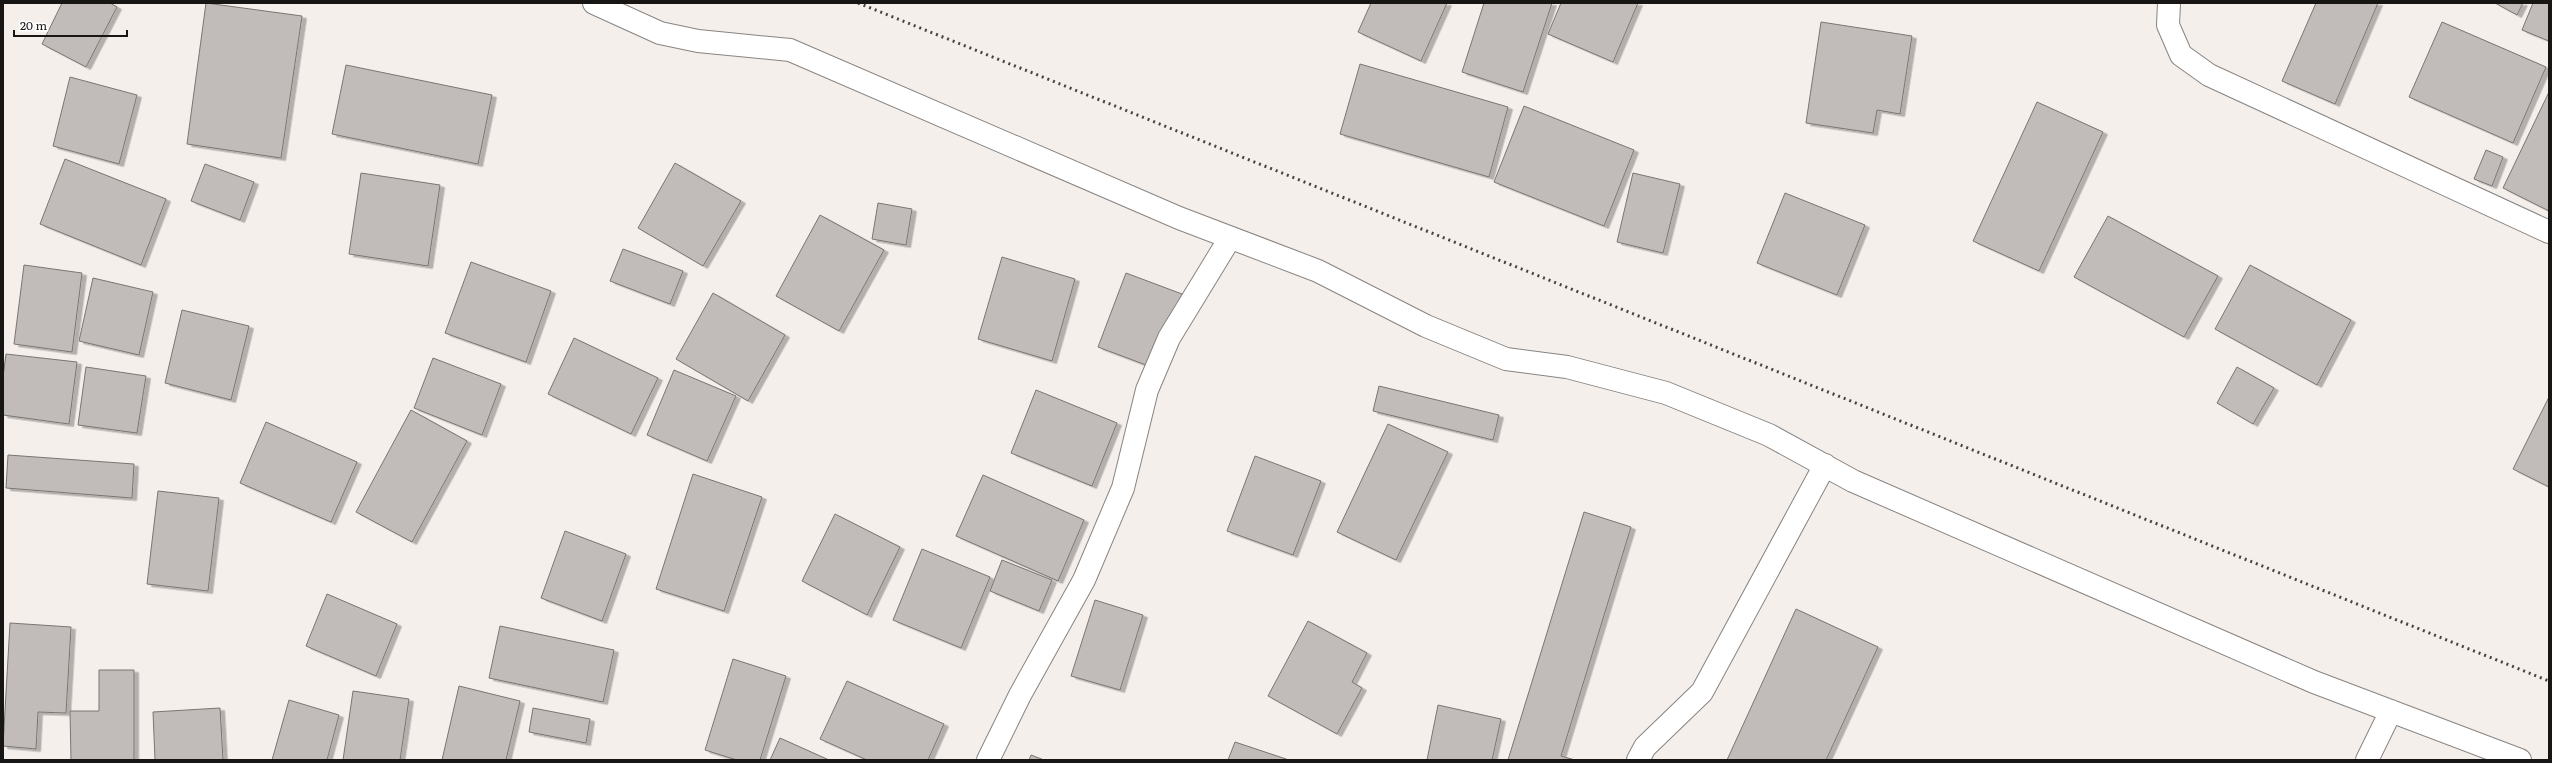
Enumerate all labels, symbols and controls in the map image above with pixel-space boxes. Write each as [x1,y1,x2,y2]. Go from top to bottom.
scale bar [14,12,127,38]
text: 20 m [20,16,47,34]

